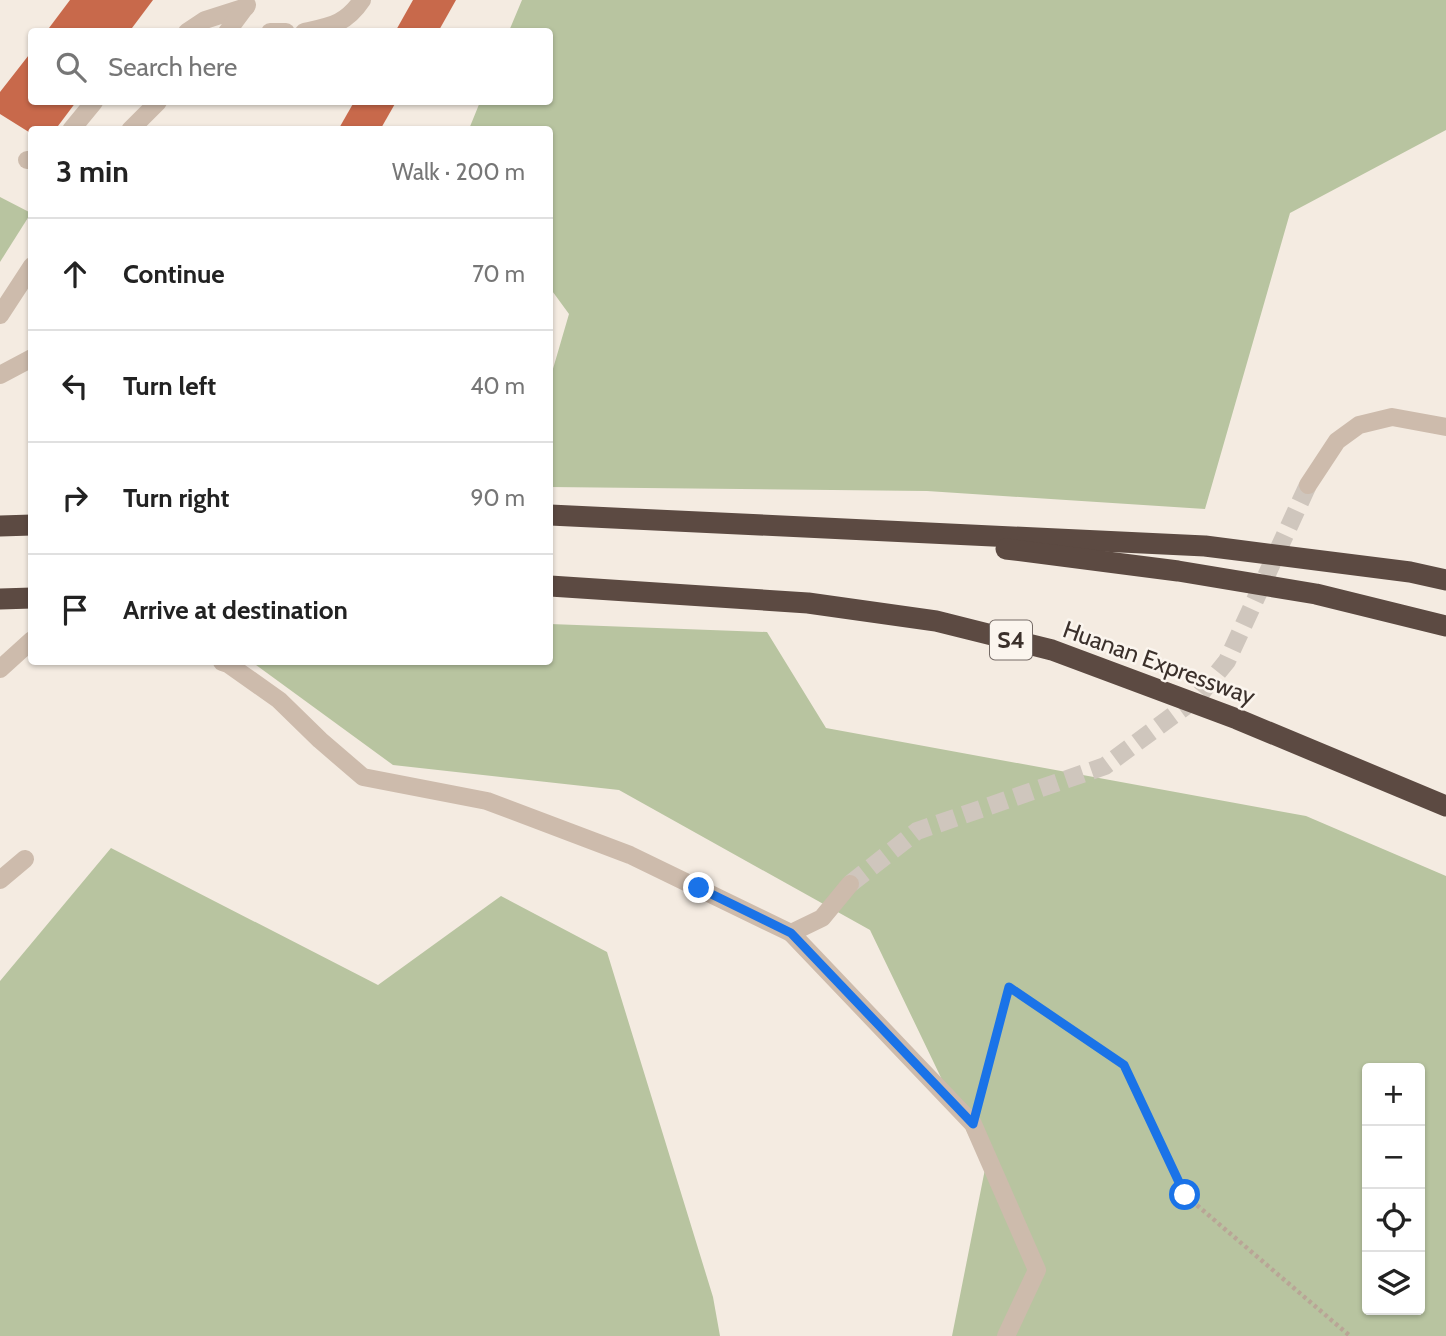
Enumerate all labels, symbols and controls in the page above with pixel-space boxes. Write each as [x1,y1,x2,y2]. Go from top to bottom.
search box [28,28,553,105]
icon: search [52,48,90,86]
text: Search here [108,51,237,83]
text: 3 min [56,153,129,190]
text: Walk · 200 m [392,158,525,186]
icon: ahead [56,255,94,293]
text: Continue [123,258,225,290]
text: 70 m [472,260,525,288]
icon: left [56,367,94,405]
text: Turn left [123,370,216,402]
text: 40 m [470,372,525,400]
icon: right [56,479,94,517]
text: Turn right [123,482,229,514]
text: 90 m [471,484,525,512]
icon: arrive [56,591,94,629]
text: Arrive at destination [123,594,348,626]
street label: Huanan Expressway [1059,614,1259,711]
road number: S4 [990,620,1032,660]
route end [683,872,714,903]
map controls [1362,1063,1425,1315]
button: + [1362,1063,1425,1126]
button: − [1362,1126,1425,1189]
route start [1169,1179,1200,1210]
button: locate [1362,1189,1425,1252]
button: layers [1362,1252,1425,1315]

